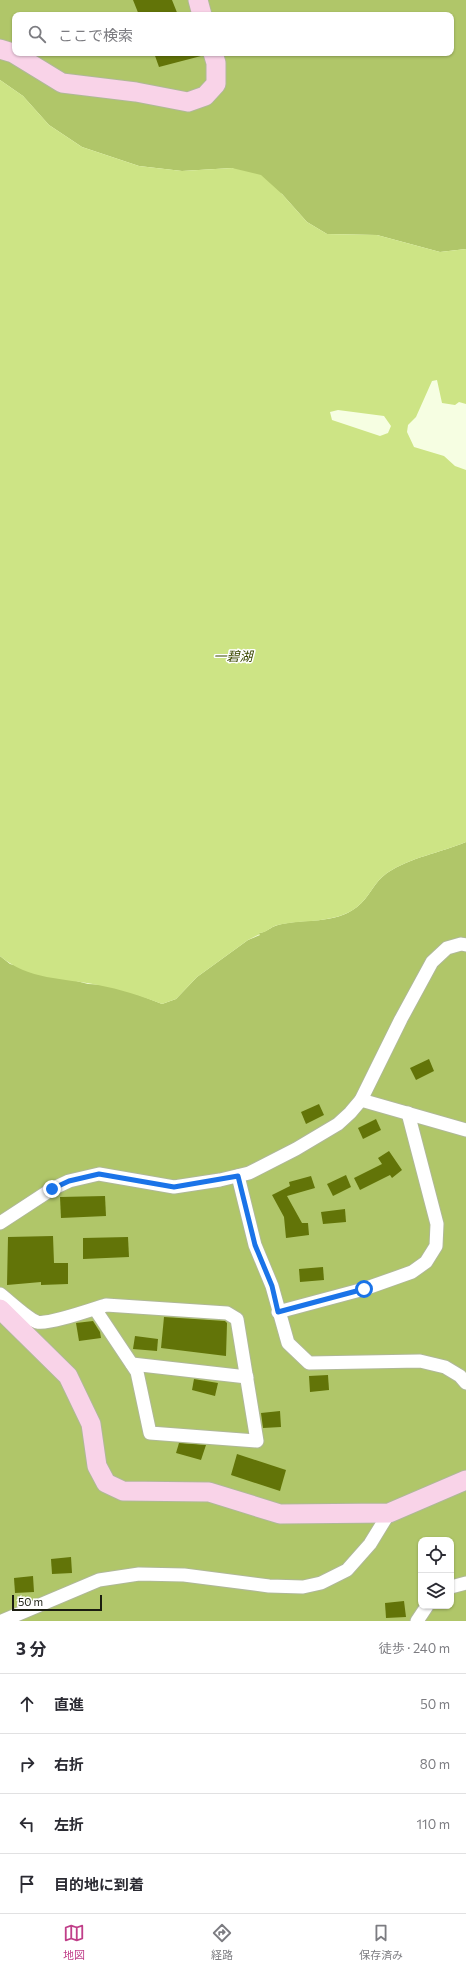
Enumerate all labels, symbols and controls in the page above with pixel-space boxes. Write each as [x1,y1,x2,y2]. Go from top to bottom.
search box [12,12,454,56]
icon: search [26,23,48,45]
text: ここで検索 [58,26,133,44]
water label: 一碧湖 [213,648,254,664]
route end [43,1180,61,1198]
route start [355,1280,373,1298]
map controls [418,1537,454,1609]
button: locate [418,1537,454,1573]
button: layers [418,1573,454,1609]
scale bar [12,1593,102,1612]
text: 50 m [18,1595,43,1608]
text: 3 分 [16,1638,46,1659]
text: 徒歩 · 240 m [379,1640,450,1656]
icon: ahead [16,1693,38,1715]
text: 直進 [54,1695,84,1713]
text: 50 m [420,1696,450,1712]
icon: right [16,1753,38,1775]
text: 右折 [54,1755,84,1773]
text: 80 m [420,1756,450,1772]
icon: left [16,1813,38,1835]
text: 左折 [54,1815,84,1833]
text: 110 m [417,1816,450,1832]
icon: arrive [16,1873,38,1895]
text: 目的地に到着 [54,1875,144,1893]
tab: 地図 [63,1922,85,1962]
tab: 経路 [211,1922,233,1962]
tab: 保存済み [359,1922,403,1962]

